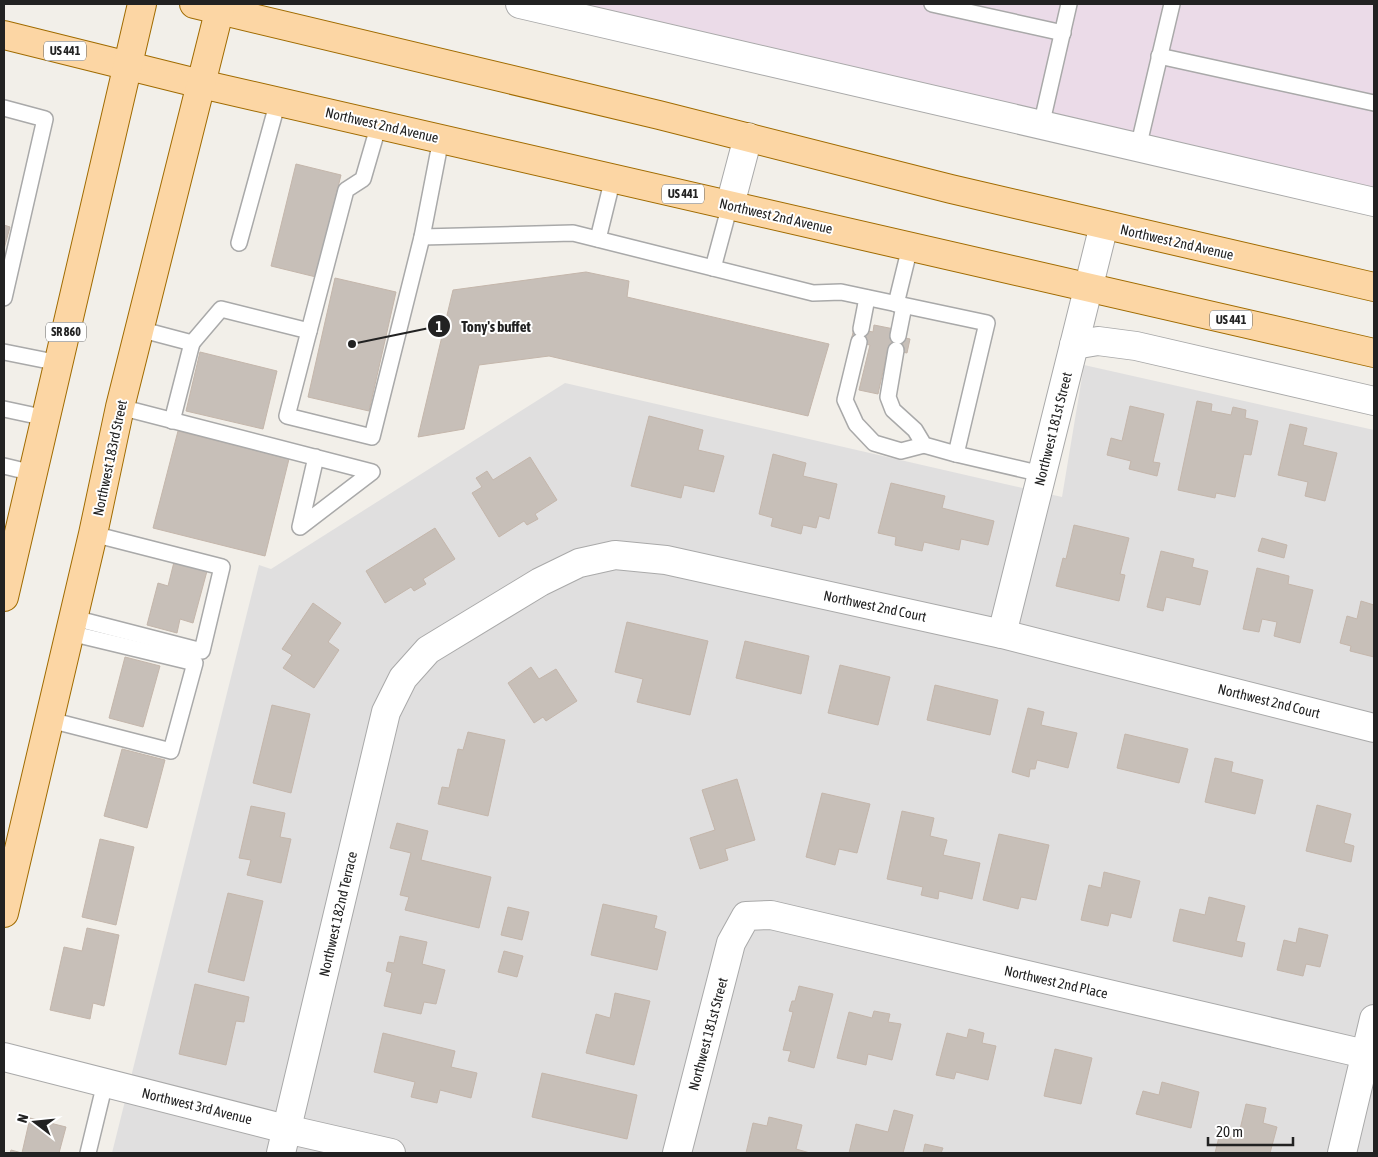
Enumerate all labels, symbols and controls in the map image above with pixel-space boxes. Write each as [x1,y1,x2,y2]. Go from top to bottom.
road number: US 441 [44,41,86,60]
street label: Northwest 2nd Avenue [324,104,440,146]
road number: US 441 [662,184,704,203]
street label: Northwest 2nd Avenue [718,195,834,237]
street label: Northwest 2nd Avenue [1119,221,1235,263]
road number: US 441 [1210,310,1252,330]
callout: Tony's buffet [426,311,541,341]
text: 1 [435,318,443,335]
text: Tony's buffet [461,318,531,335]
road number: SR 860 [46,322,86,342]
street label: Northwest 181st Street [1031,371,1075,487]
street label: Northwest 183rd Street [90,398,130,518]
street label: Northwest 2nd Court [822,587,928,625]
street label: Northwest 2nd Court [1216,681,1322,721]
street label: Northwest 182nd Terrace [316,850,360,978]
street label: Northwest 2nd Place [1003,962,1109,1002]
street label: Northwest 181st Street [685,976,731,1092]
street label: Northwest 3rd Avenue [140,1085,254,1127]
north arrow [10,1097,60,1147]
text: N [14,1112,31,1125]
scale bar [1208,1114,1293,1146]
text: 20 m [1216,1123,1243,1140]

